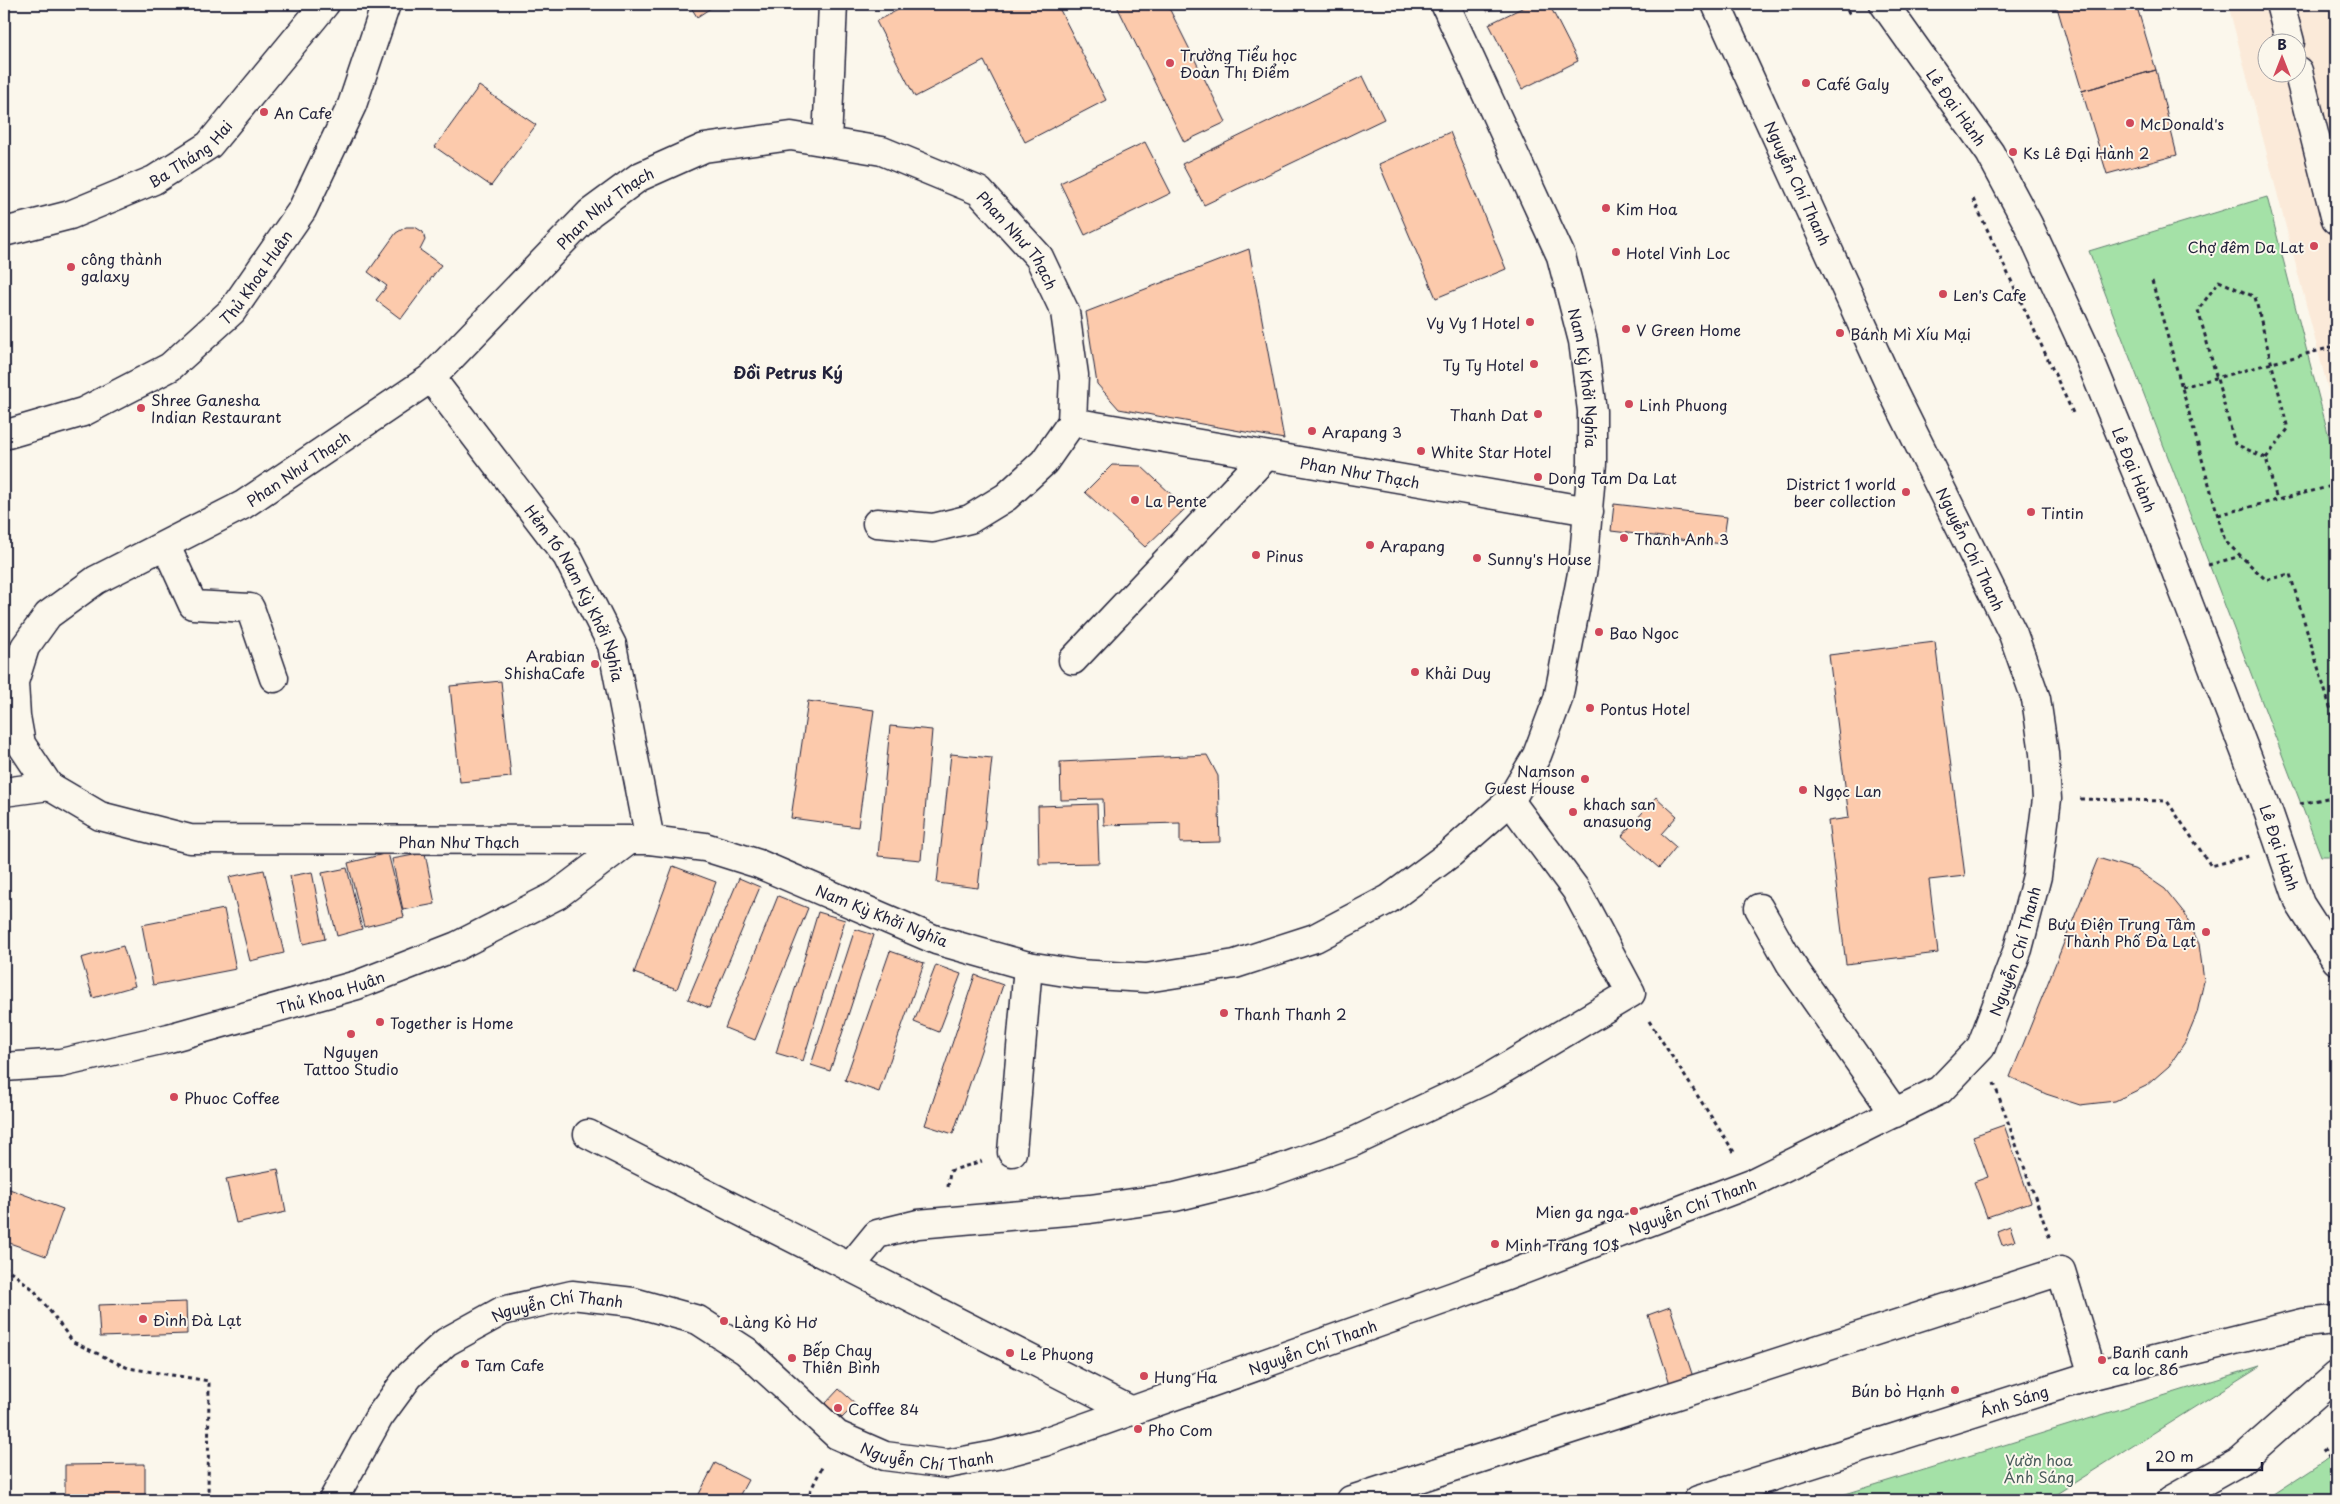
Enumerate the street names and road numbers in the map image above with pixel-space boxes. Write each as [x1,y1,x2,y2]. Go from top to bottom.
street label: Lê Đại Hành [1922,63,1993,150]
street label: Ba Tháng Hai [143,115,237,193]
street label: Nguyễn Chí Thanh [1759,117,1837,249]
street label: Phan Như Thạch [550,161,657,254]
street label: Phan Như Thạch [972,185,1064,293]
street label: Thủ Khoa Huân [213,225,297,329]
street label: Nam Kỳ Khởi Nghĩa [1563,305,1604,448]
street label: Lê Đại Hành [2107,423,2163,515]
street label: Phan Như Thạch [241,425,354,511]
street label: Phan Như Thạch [1298,450,1422,493]
street label: Nguyễn Chí Thanh [1931,483,2011,615]
street label: Hẻm 16 Nam Kỳ Khởi Nghĩa [520,499,630,684]
street label: Lê Đại Hành [2255,801,2306,894]
street label: Phan Như Thạch [399,830,519,853]
street label: Nam Kỳ Khởi Nghĩa [812,878,952,952]
street label: Nguyễn Chí Thanh [1982,884,2045,1019]
street label: Thủ Khoa Huân [274,964,388,1019]
street label: Nguyễn Chí Thanh [1625,1171,1759,1240]
street label: Nguyễn Chí Thanh [486,1283,625,1327]
street label: Nguyễn Chí Thanh [1245,1313,1380,1380]
street label: Ánh Sáng [1976,1378,2051,1422]
street label: Nguyễn Chí Thanh [857,1435,995,1476]

